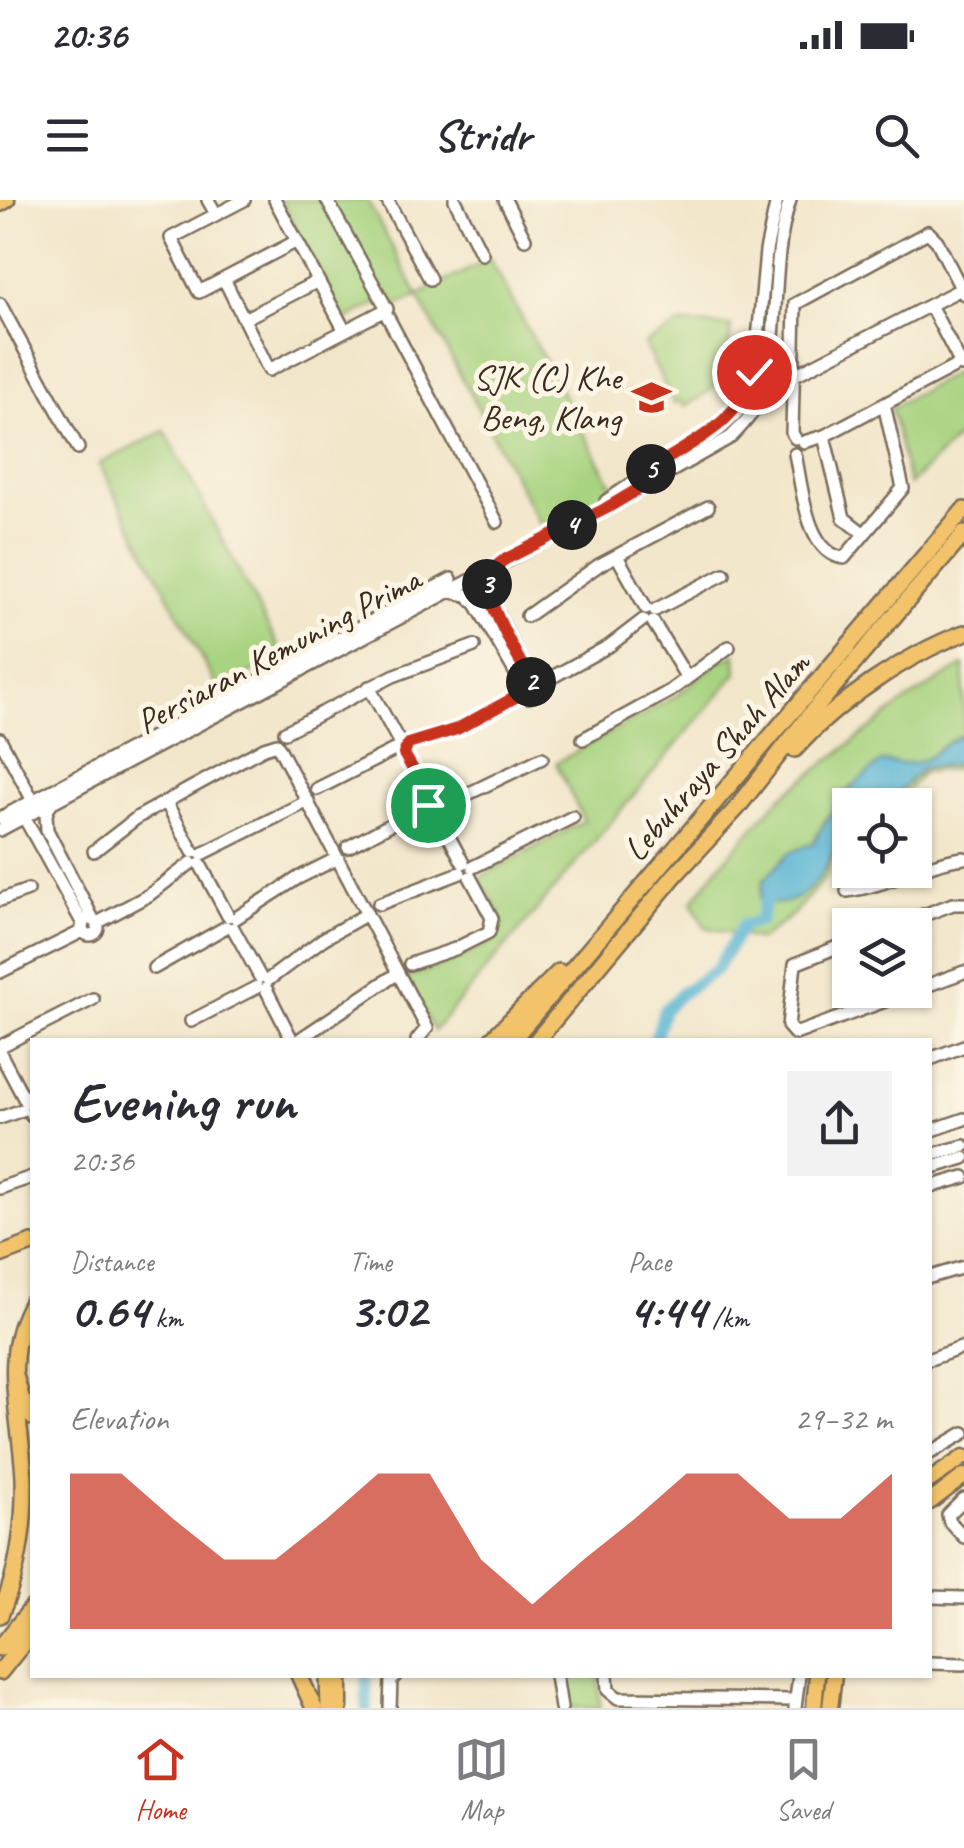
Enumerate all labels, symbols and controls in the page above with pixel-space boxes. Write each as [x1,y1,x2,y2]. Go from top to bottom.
text: 20:36 [50,12,127,59]
text: Stridr [433,107,531,164]
icon: menu [40,108,95,163]
icon: search [869,108,924,163]
pin [712,330,797,415]
icon: check [727,345,782,400]
place label: SJK (C) Khe Beng, Klang [473,355,624,440]
school or university icon: SJK (C) Khe Beng, Klang [630,376,672,418]
pin: 5 [626,444,676,494]
text: 5 [645,451,657,486]
pin: 4 [547,500,597,550]
text: 4 [566,507,578,542]
street label: Persiaran Kemuning Prima [129,555,430,744]
pin: 3 [462,559,512,609]
text: 3 [481,566,493,601]
street label: Lebuhraya Shah Alam [613,640,821,870]
pin: 2 [506,657,556,707]
text: 2 [525,664,537,699]
pin [386,763,471,848]
icon: arrive [401,778,456,833]
map controls [832,788,932,1008]
button: locate [832,788,932,888]
button: layers [832,908,932,1008]
text: Evening run [70,1067,295,1137]
button: share [787,1071,892,1176]
text: 20:36 [70,1140,134,1181]
text: Distance [70,1244,154,1279]
text: Time [349,1244,392,1279]
text: Pace [628,1244,671,1279]
text: 0.64 [70,1279,148,1342]
text: 3:02 [349,1279,426,1342]
text: 4:44 [628,1279,705,1342]
text: km [148,1300,183,1335]
text: /km [705,1300,749,1335]
text: Elevation [70,1398,168,1439]
text: 29–32 m [794,1398,892,1439]
tab: Home [133,1732,188,1827]
tab: Map [454,1732,509,1827]
tab: Saved [776,1732,831,1827]

